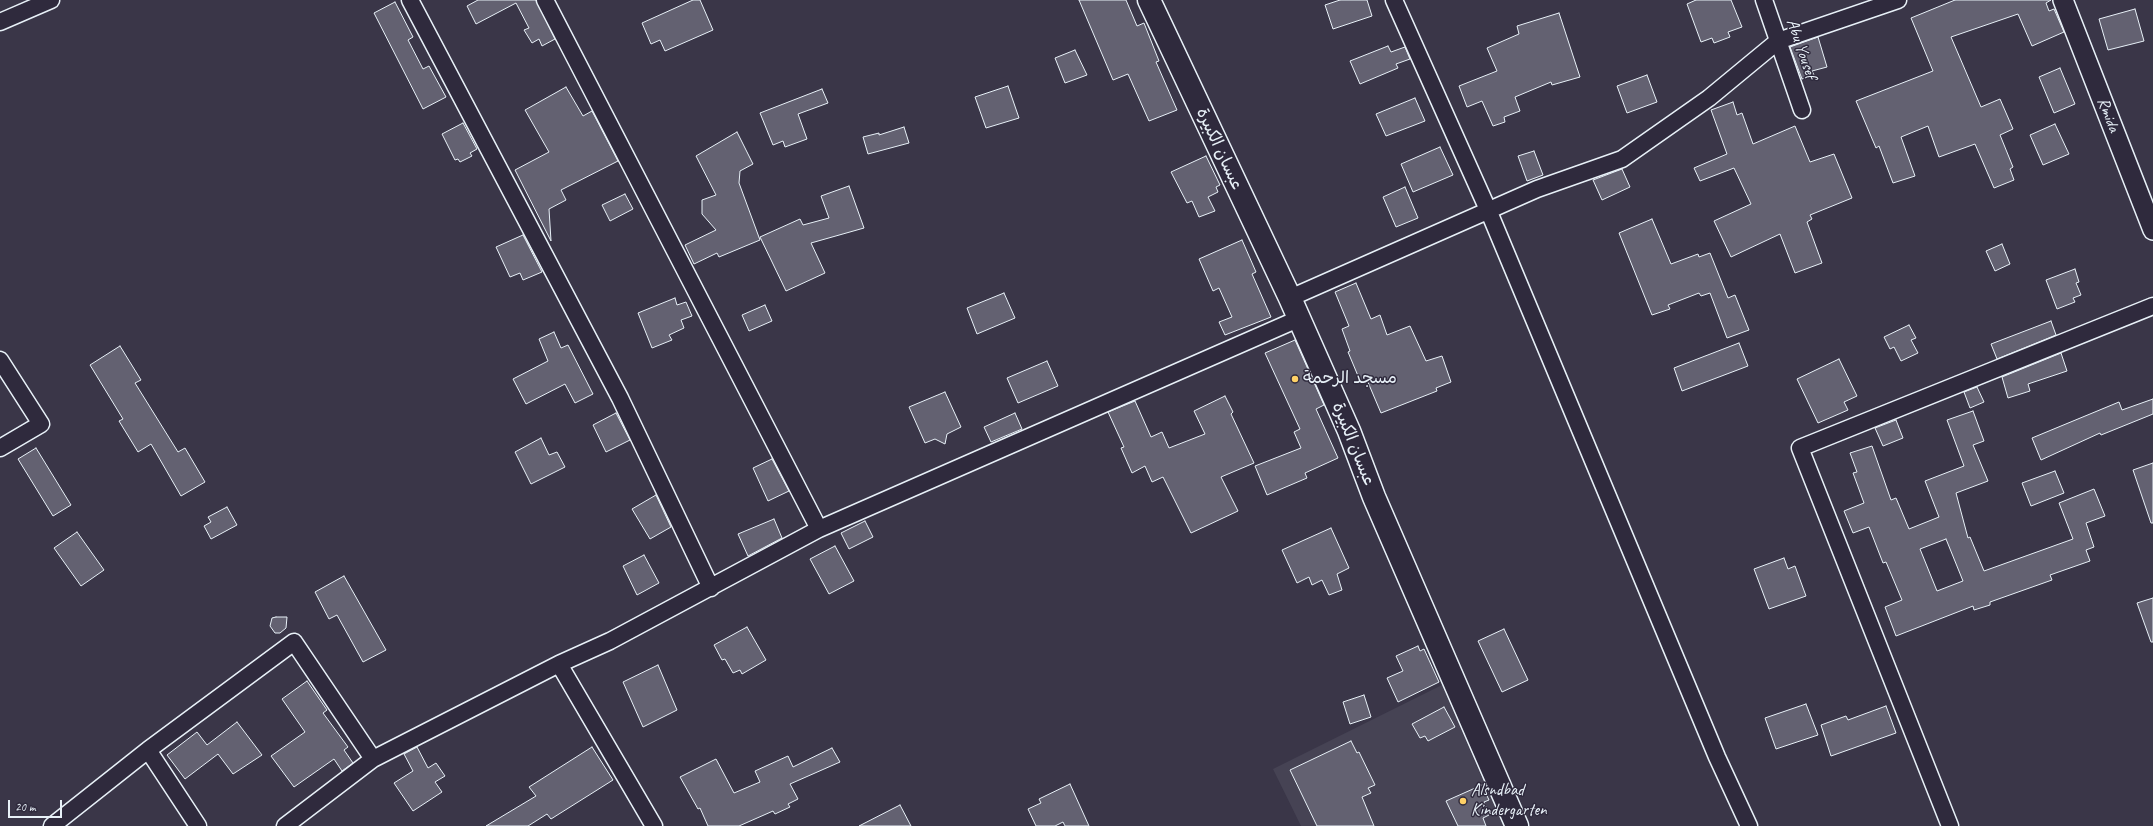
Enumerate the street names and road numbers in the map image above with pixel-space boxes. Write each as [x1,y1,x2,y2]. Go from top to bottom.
street label: Abu Yousef [1781,16,1821,82]
street label: Rmida [2092,95,2124,135]
street label: عبسان الكبيرة [1191,105,1247,193]
street label: عبسان الكبيرة [1327,399,1379,489]

